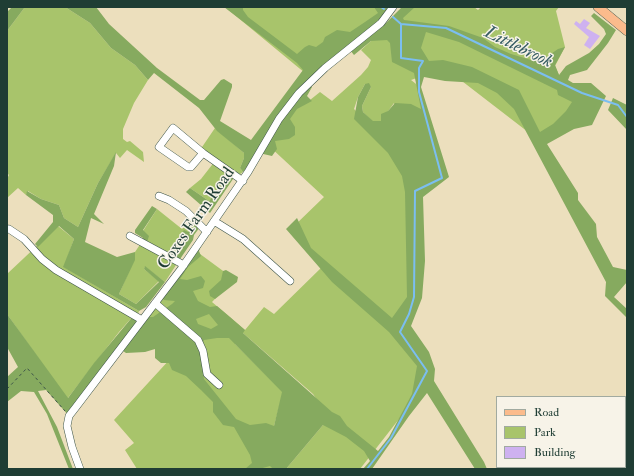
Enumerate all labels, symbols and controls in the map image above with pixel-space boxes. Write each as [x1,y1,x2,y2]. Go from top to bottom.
water label: Littlebrook [480,22,556,74]
street label: Coxes Farm Road [154,164,240,274]
legend [496,396,626,468]
text: Road [534,405,559,420]
text: Park [534,425,556,440]
text: Building [534,445,575,460]

